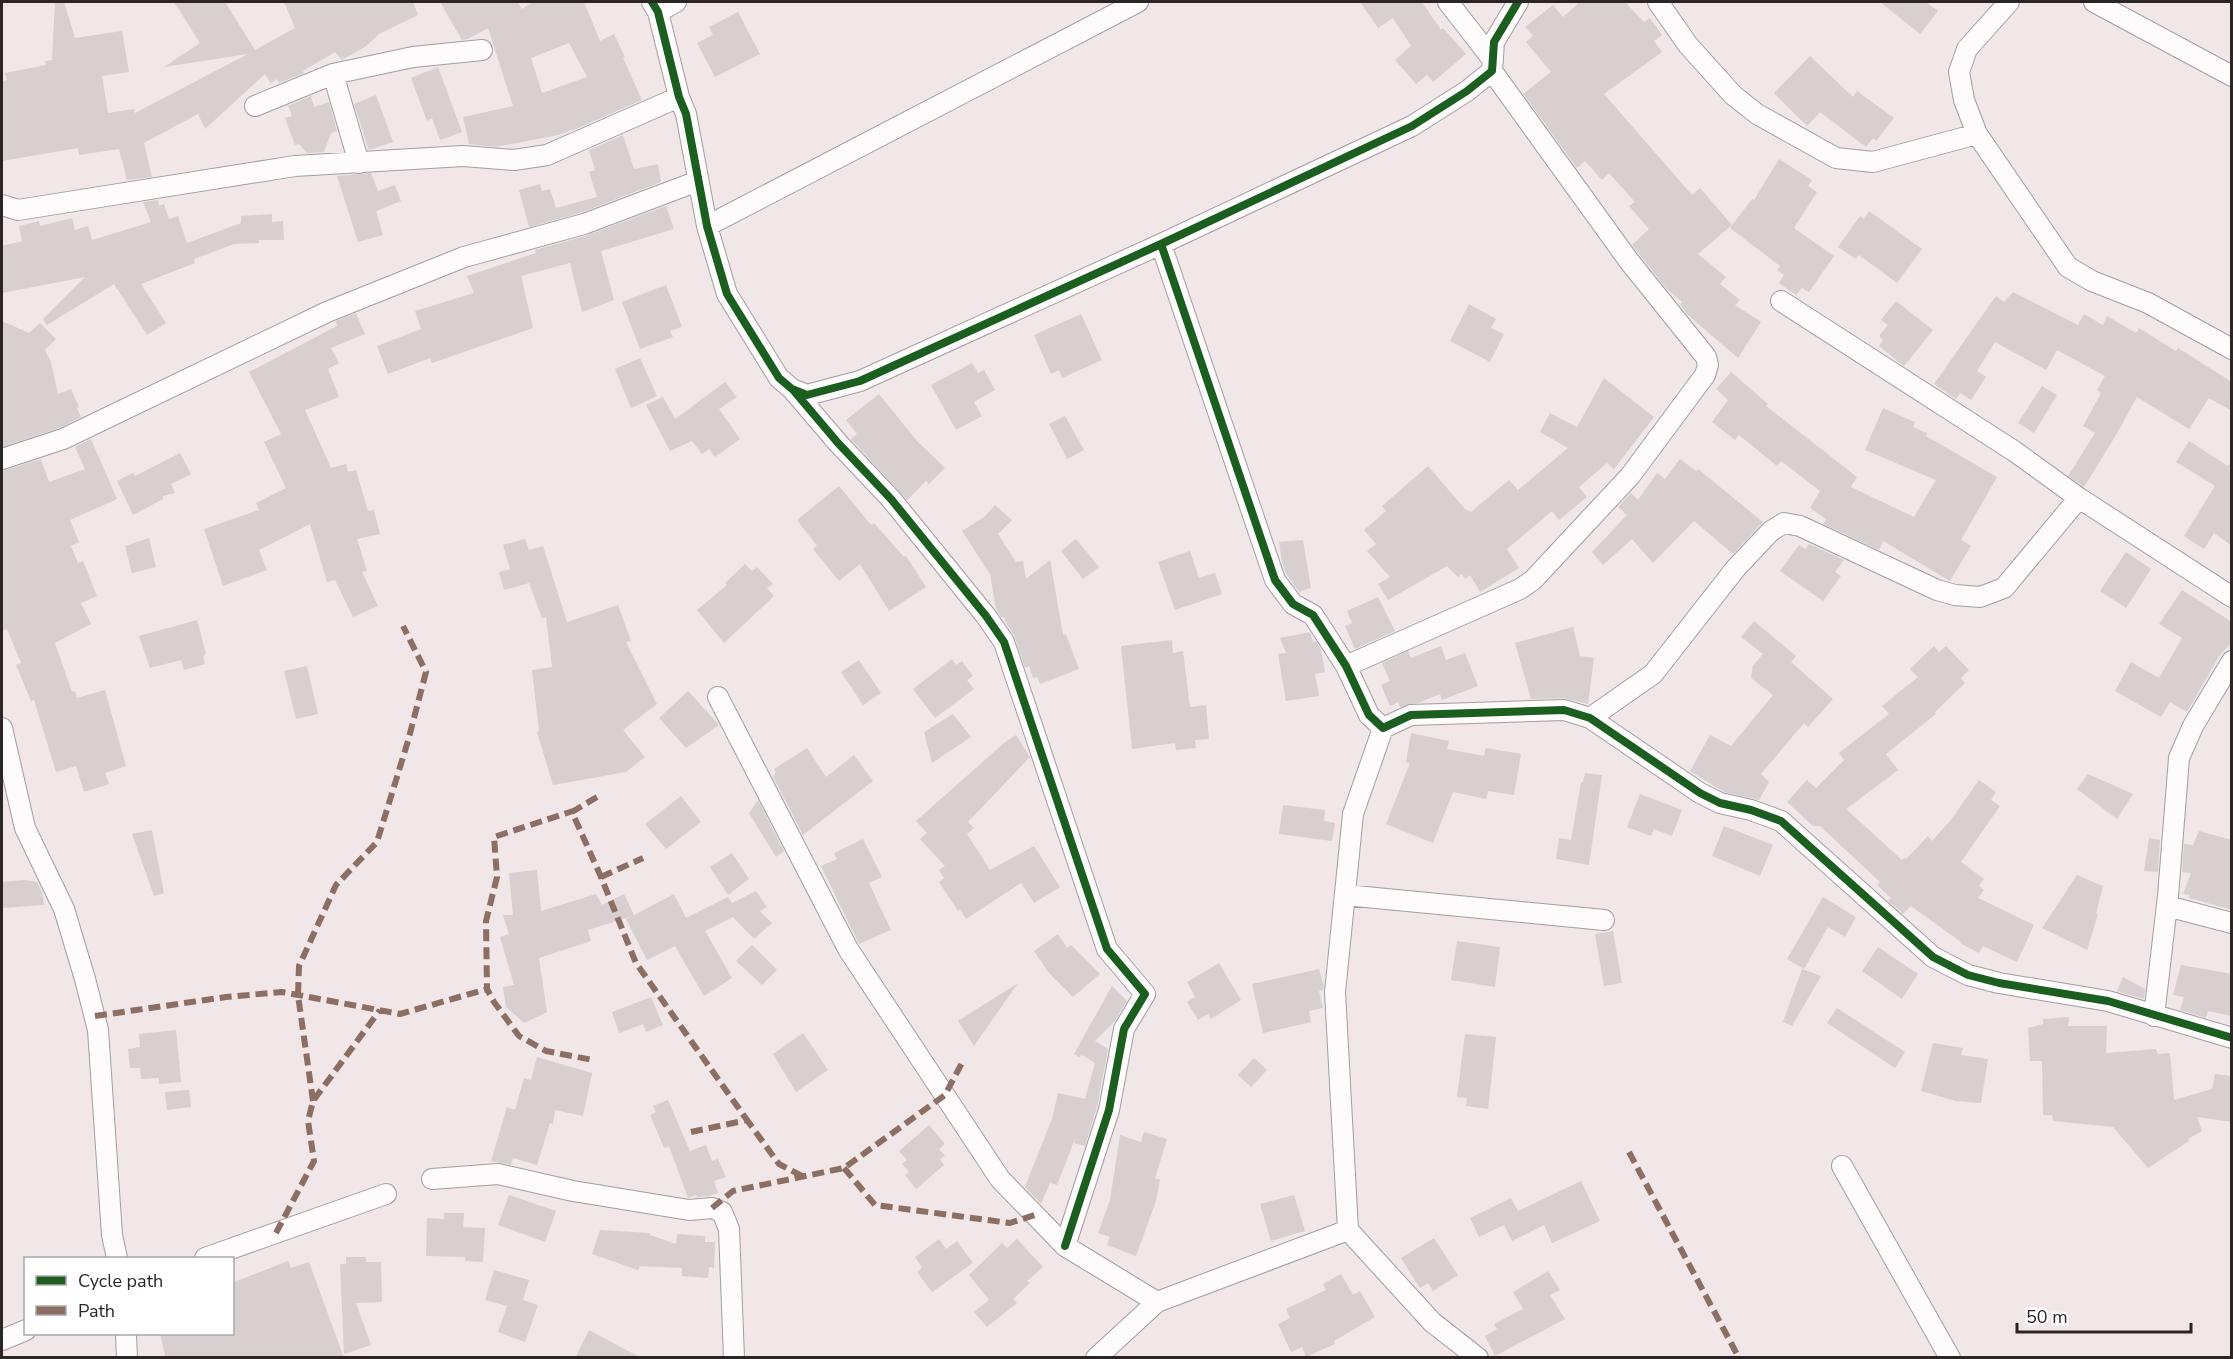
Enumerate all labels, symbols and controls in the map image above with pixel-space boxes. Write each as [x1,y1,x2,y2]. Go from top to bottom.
legend [24,1257,234,1335]
text: Cycle path [78,1269,163,1293]
scale bar [2017,1296,2191,1334]
text: Path [78,1299,115,1323]
text: 50 m [2026,1305,2068,1329]

